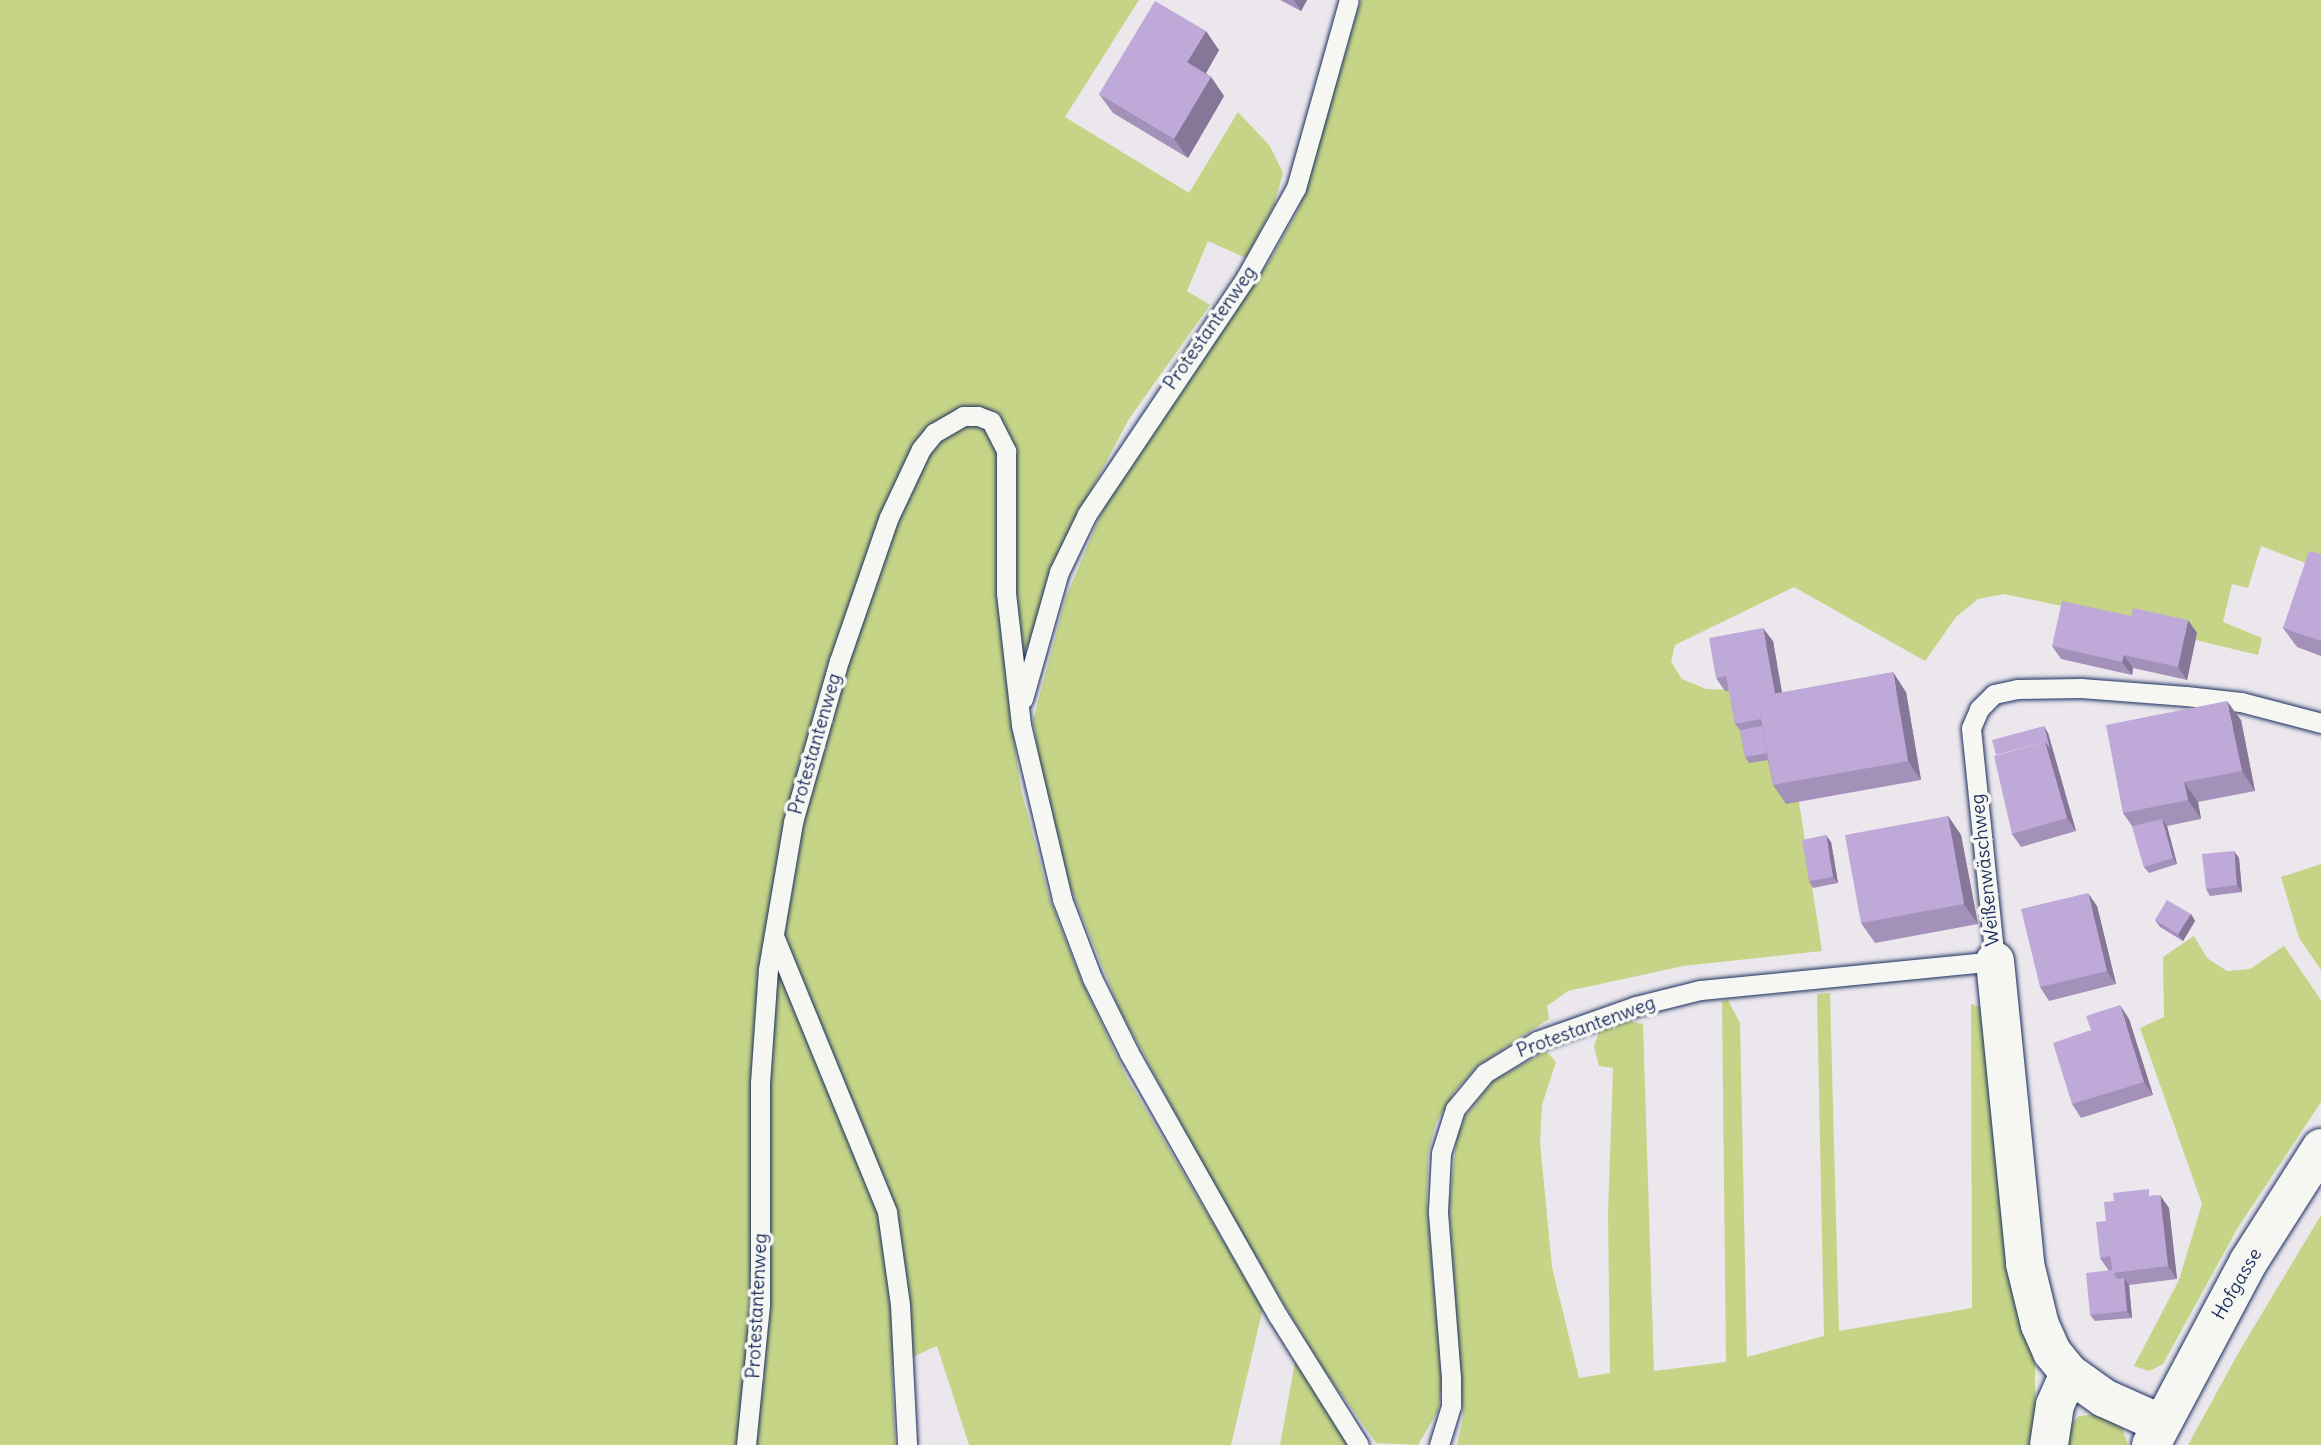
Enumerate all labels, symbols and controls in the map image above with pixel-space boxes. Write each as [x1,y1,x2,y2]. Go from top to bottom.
street label: Protestantenweg [1159,262,1261,394]
street label: Protestantenweg [784,671,846,817]
street label: Weißenwäschweg [1966,793,2004,947]
street label: Protestantenweg [1514,991,1658,1063]
street label: Protestantenweg [742,1233,772,1379]
street label: Hofgasse [2207,1244,2267,1324]

